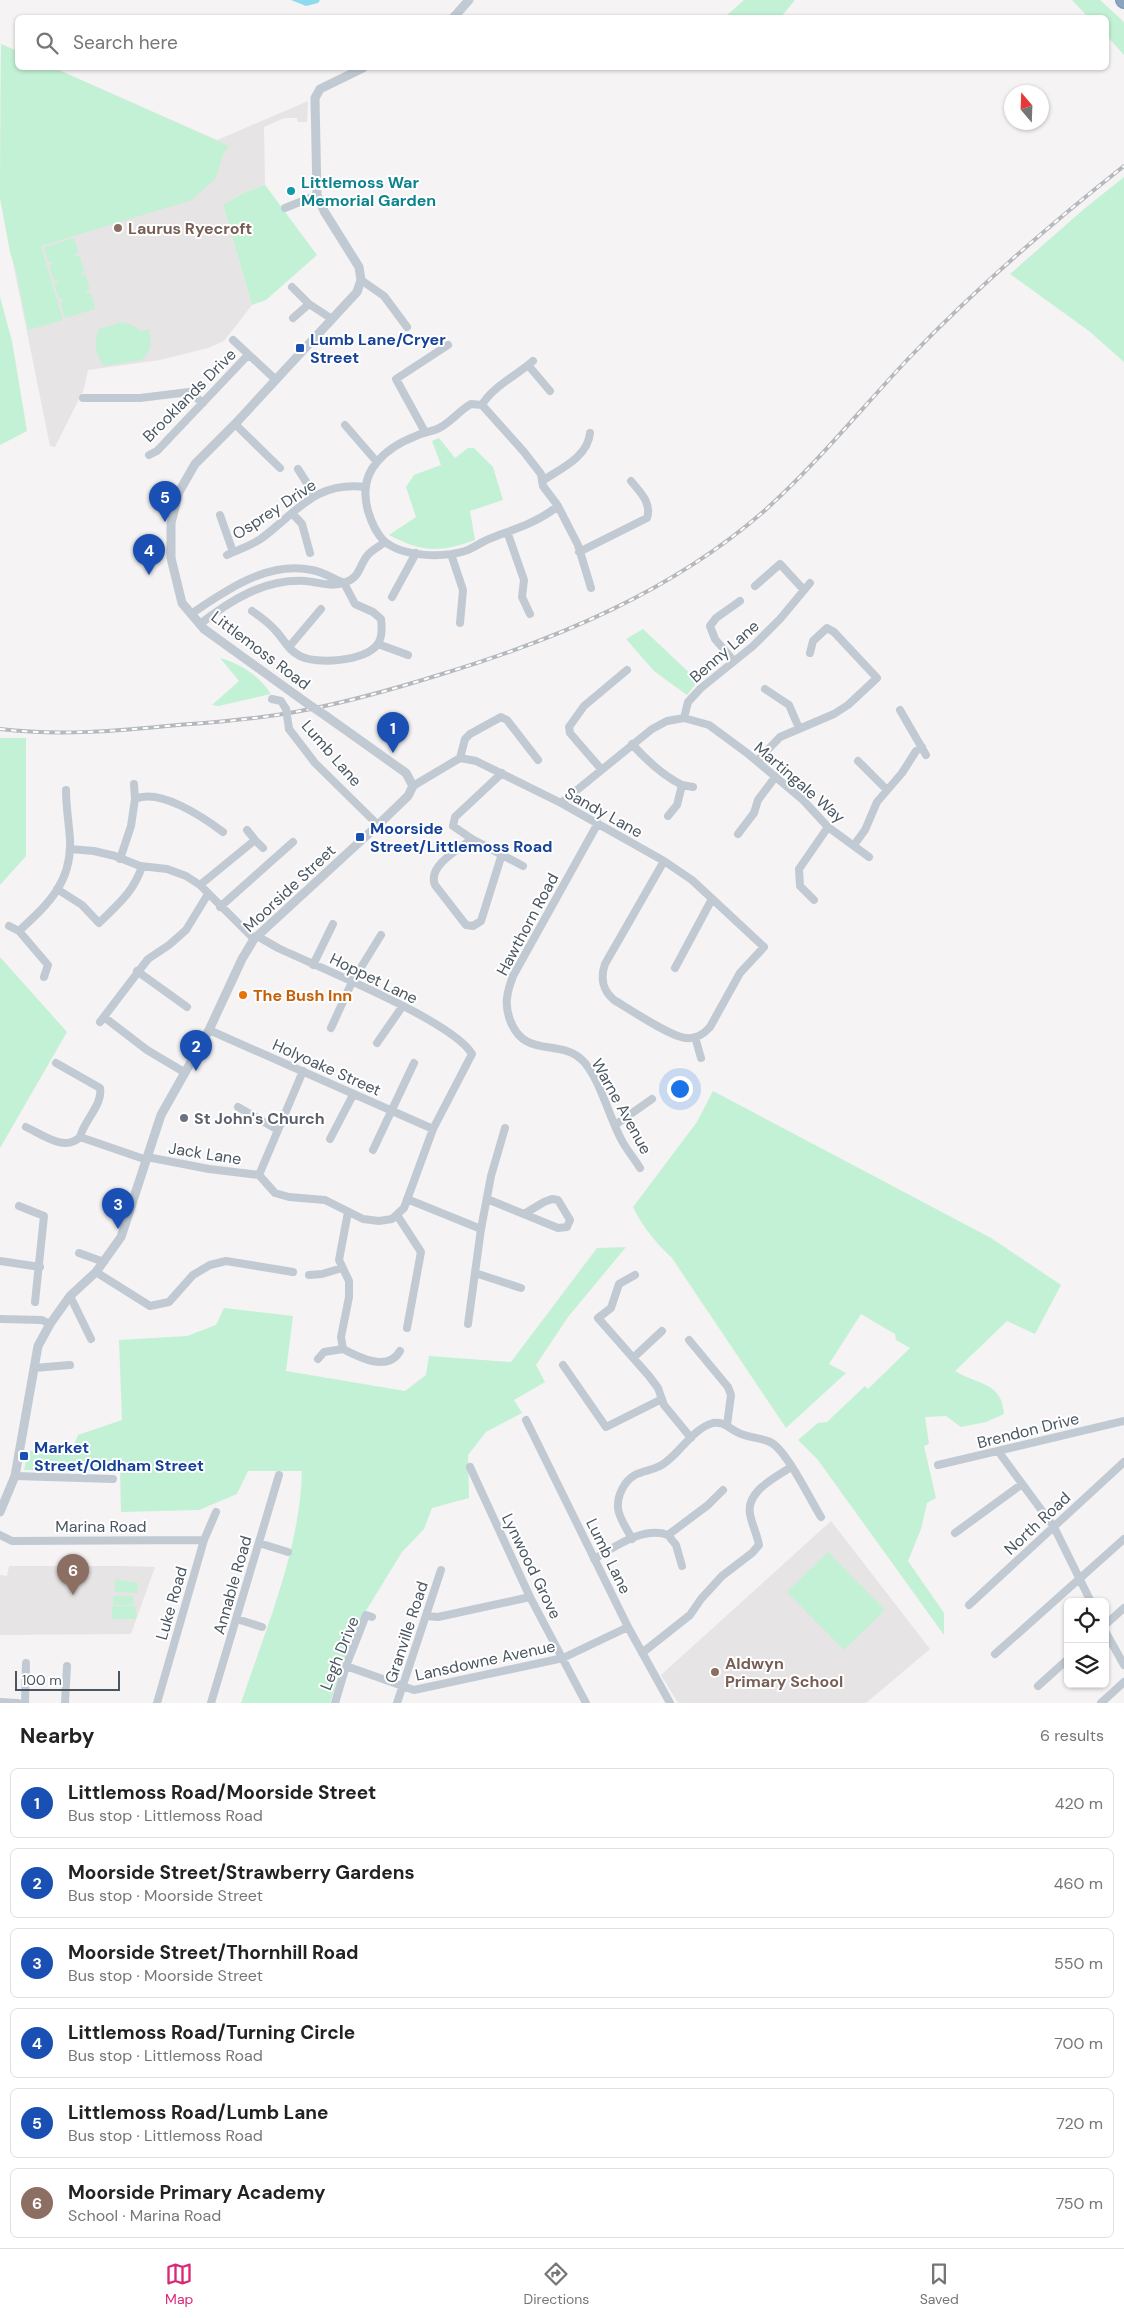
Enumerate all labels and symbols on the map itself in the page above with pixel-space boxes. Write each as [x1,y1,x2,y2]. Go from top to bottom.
north arrow [1004,85,1049,130]
place label: Littlemoss War Memorial Garden [301,172,436,211]
marker: Littlemoss War Memorial Garden [285,185,297,197]
place label: Laurus Ryecroft [128,218,252,239]
marker: Laurus Ryecroft [112,222,124,234]
place label: Lumb Lane/Cryer Street [310,329,446,368]
marker: Lumb Lane/Cryer Street [294,342,306,354]
street label: Brooklands Drive [138,344,241,447]
street label: Osprey Drive [228,475,320,544]
pin: 5 [149,481,181,522]
pin: 4 [133,534,165,575]
street label: Littlemoss Road [207,606,314,695]
street label: Benny Lane [685,615,763,687]
pin: 1 [377,712,409,753]
street label: Lumb Lane [297,716,366,791]
street label: Martingale Way [750,737,850,828]
street label: Sandy Lane [561,782,646,842]
place label: Moorside Street/Littlemoss Road [370,818,553,857]
marker: Moorside Street/Littlemoss Road [354,831,366,843]
street label: Moorside Street [239,840,340,937]
street label: Hawthorn Road [492,869,563,979]
street label: Hoppet Lane [326,948,421,1009]
place label: The Bush Inn [253,985,352,1006]
marker: The Bush Inn [237,989,249,1001]
pin: 2 [180,1030,212,1071]
street label: Holyoake Street [269,1034,384,1101]
street label: Warne Avenue [587,1055,656,1158]
your location [667,1076,693,1102]
place label: St John's Church [194,1108,325,1129]
marker: St John's Church [178,1112,190,1124]
street label: Jack Lane [167,1137,243,1170]
pin: 3 [102,1188,134,1229]
street label: Brendon Drive [975,1408,1081,1453]
place label: Market Street/Oldham Street [34,1437,204,1476]
marker: Market Street/Oldham Street [18,1450,30,1462]
street label: North Road [1000,1487,1075,1560]
street label: Lynwood Grove [497,1510,566,1622]
street label: Lumb Lane [581,1515,636,1597]
street label: Marina Road [55,1516,147,1537]
street label: Annable Road [208,1533,257,1637]
pin: 6 [57,1554,89,1595]
street label: Luke Road [151,1564,192,1642]
street label: Granville Road [380,1579,433,1686]
street label: Legh Drive [315,1613,364,1693]
street label: Lansdowne Avenue [413,1635,557,1686]
place label: Aldwyn Primary School [725,1653,843,1692]
marker: Aldwyn Primary School [709,1666,721,1678]
scale bar [15,1668,120,1691]

